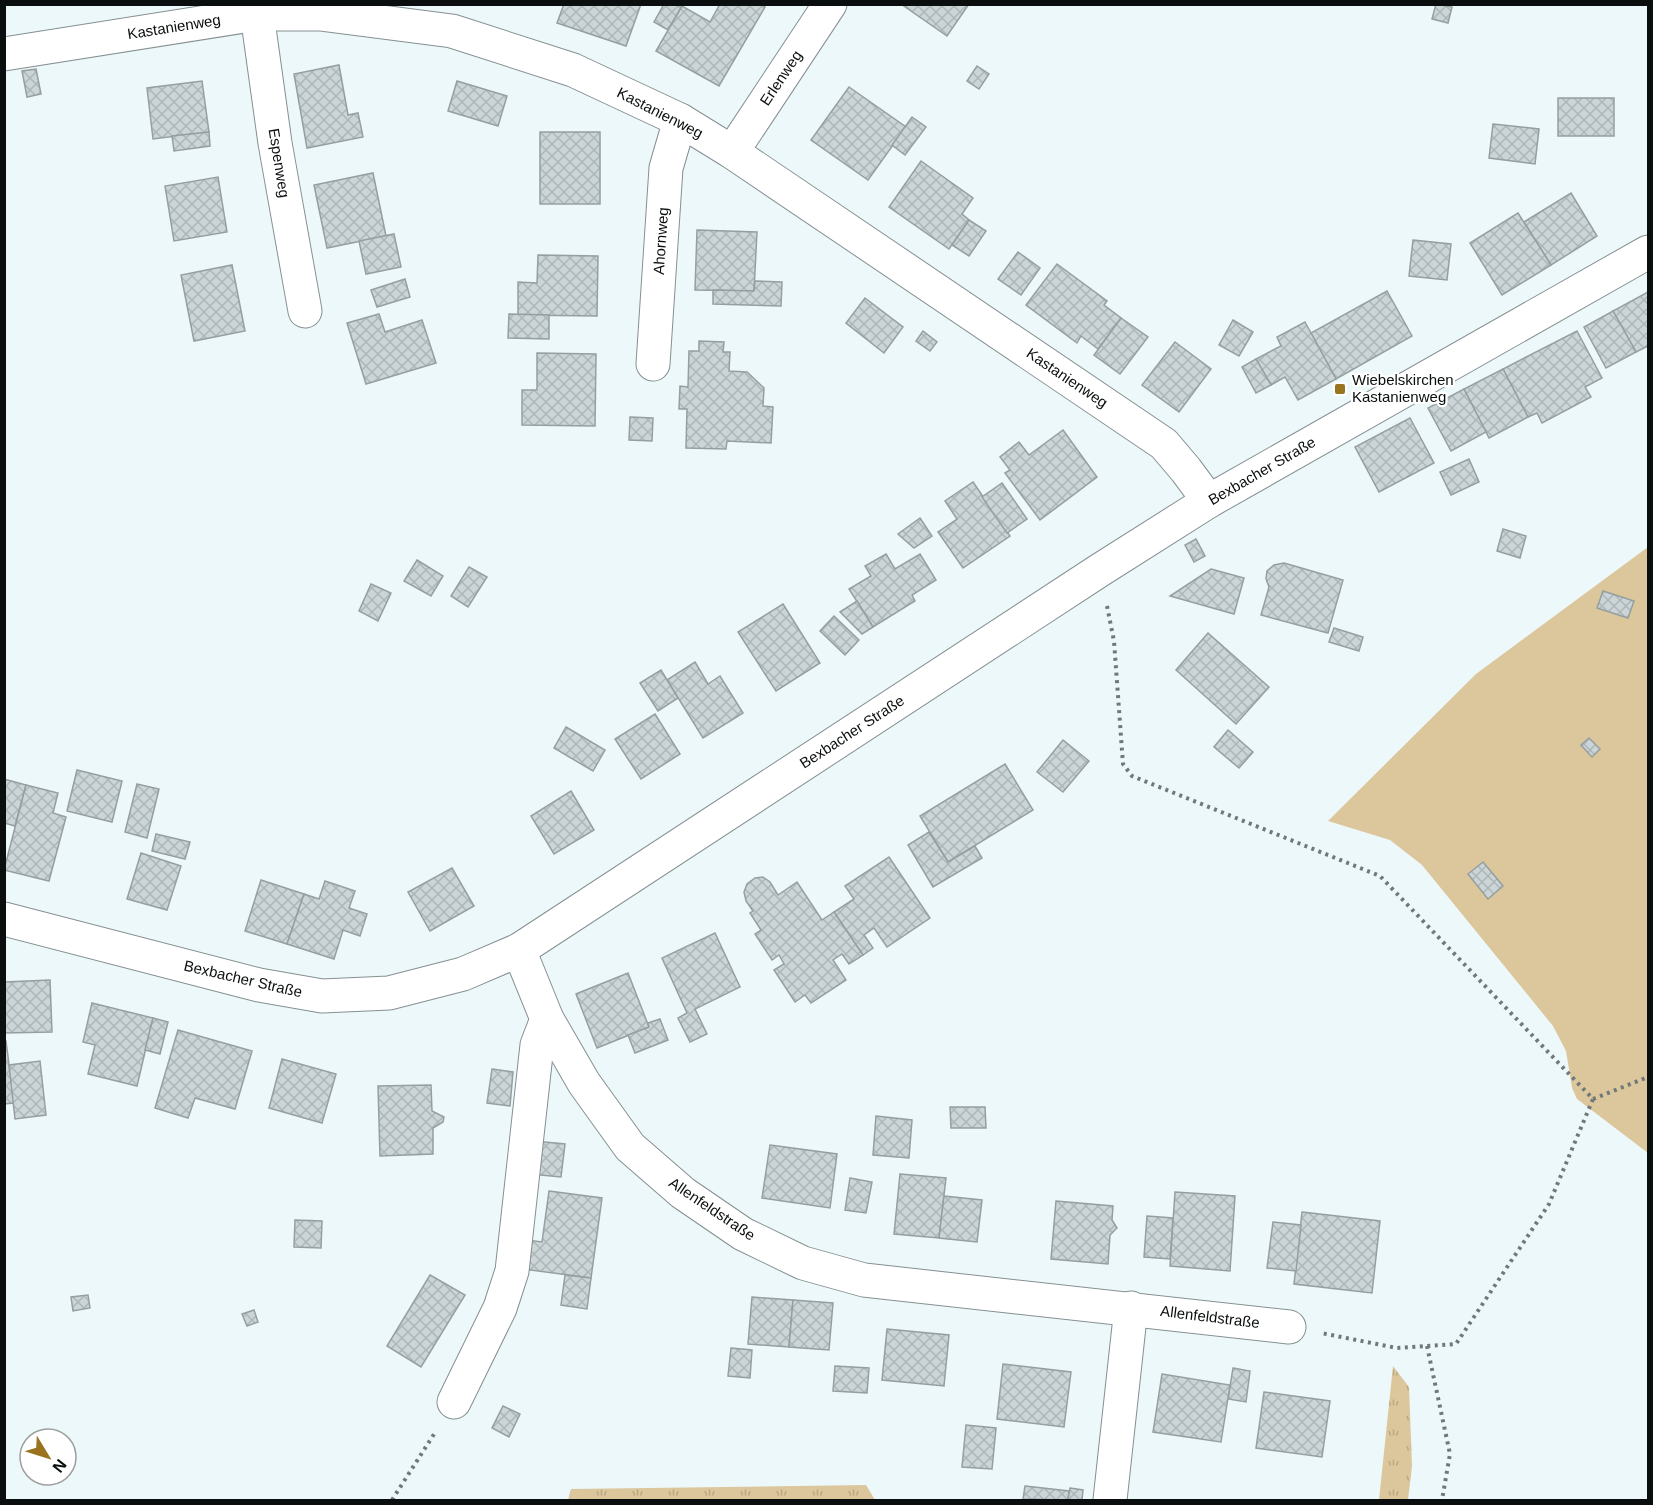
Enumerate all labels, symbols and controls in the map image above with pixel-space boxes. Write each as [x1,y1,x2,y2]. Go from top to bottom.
street label: Kastanienweg [126,11,222,42]
street label: Erlenweg [756,47,805,108]
street label: Kastanienweg [614,84,706,142]
street label: Espenweg [266,127,293,199]
street label: Ahornweg [650,207,671,275]
street label: Kastanienweg [1023,344,1111,411]
place label: Wiebelskirchen Kastanienweg [1352,371,1454,405]
marker: Wiebelskirchen Kastanienweg [1333,382,1347,396]
street label: Bexbacher Straße [1205,433,1318,508]
street label: Bexbacher Straße [796,692,907,772]
street label: Bexbacher Straße [182,957,304,1000]
street label: Allenfeldstraße [666,1174,759,1244]
street label: Allenfeldstraße [1159,1302,1261,1331]
north arrow [18,1427,78,1487]
text: N [49,1456,70,1476]

